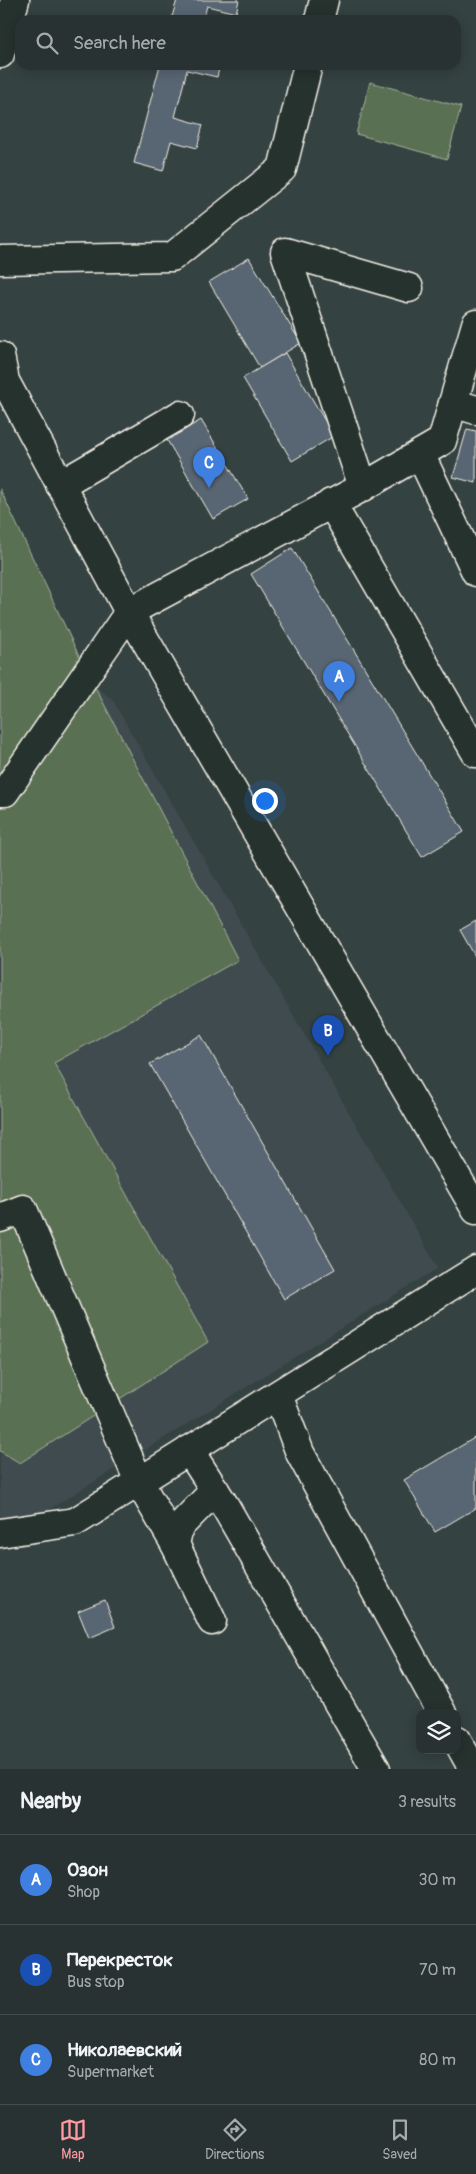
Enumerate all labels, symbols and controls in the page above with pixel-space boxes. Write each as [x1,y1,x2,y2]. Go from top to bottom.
search box [15,15,461,70]
icon: search [33,29,61,57]
text: Search here [73,31,166,55]
pin: C [193,447,225,488]
pin: A [323,661,355,702]
your location [252,788,278,814]
pin: B [312,1015,344,1056]
map controls [416,1709,461,1754]
button: layers [416,1709,461,1754]
text: Nearby [20,1788,81,1815]
text: 3 results [398,1792,456,1812]
text: Озон [67,1858,108,1882]
text: A [31,1870,41,1890]
text: 30 m [418,1870,456,1890]
text: Shop [67,1882,100,1902]
text: Перекресток [67,1948,173,1972]
text: B [31,1960,41,1980]
text: 70 m [419,1960,456,1980]
text: Bus stop [67,1972,125,1992]
text: Николаевский [67,2038,182,2062]
text: C [31,2050,41,2070]
text: 80 m [419,2050,456,2070]
text: Supermarket [67,2062,154,2082]
tab: Map [59,2116,87,2163]
tab: Directions [205,2116,264,2163]
tab: Saved [382,2116,417,2163]

